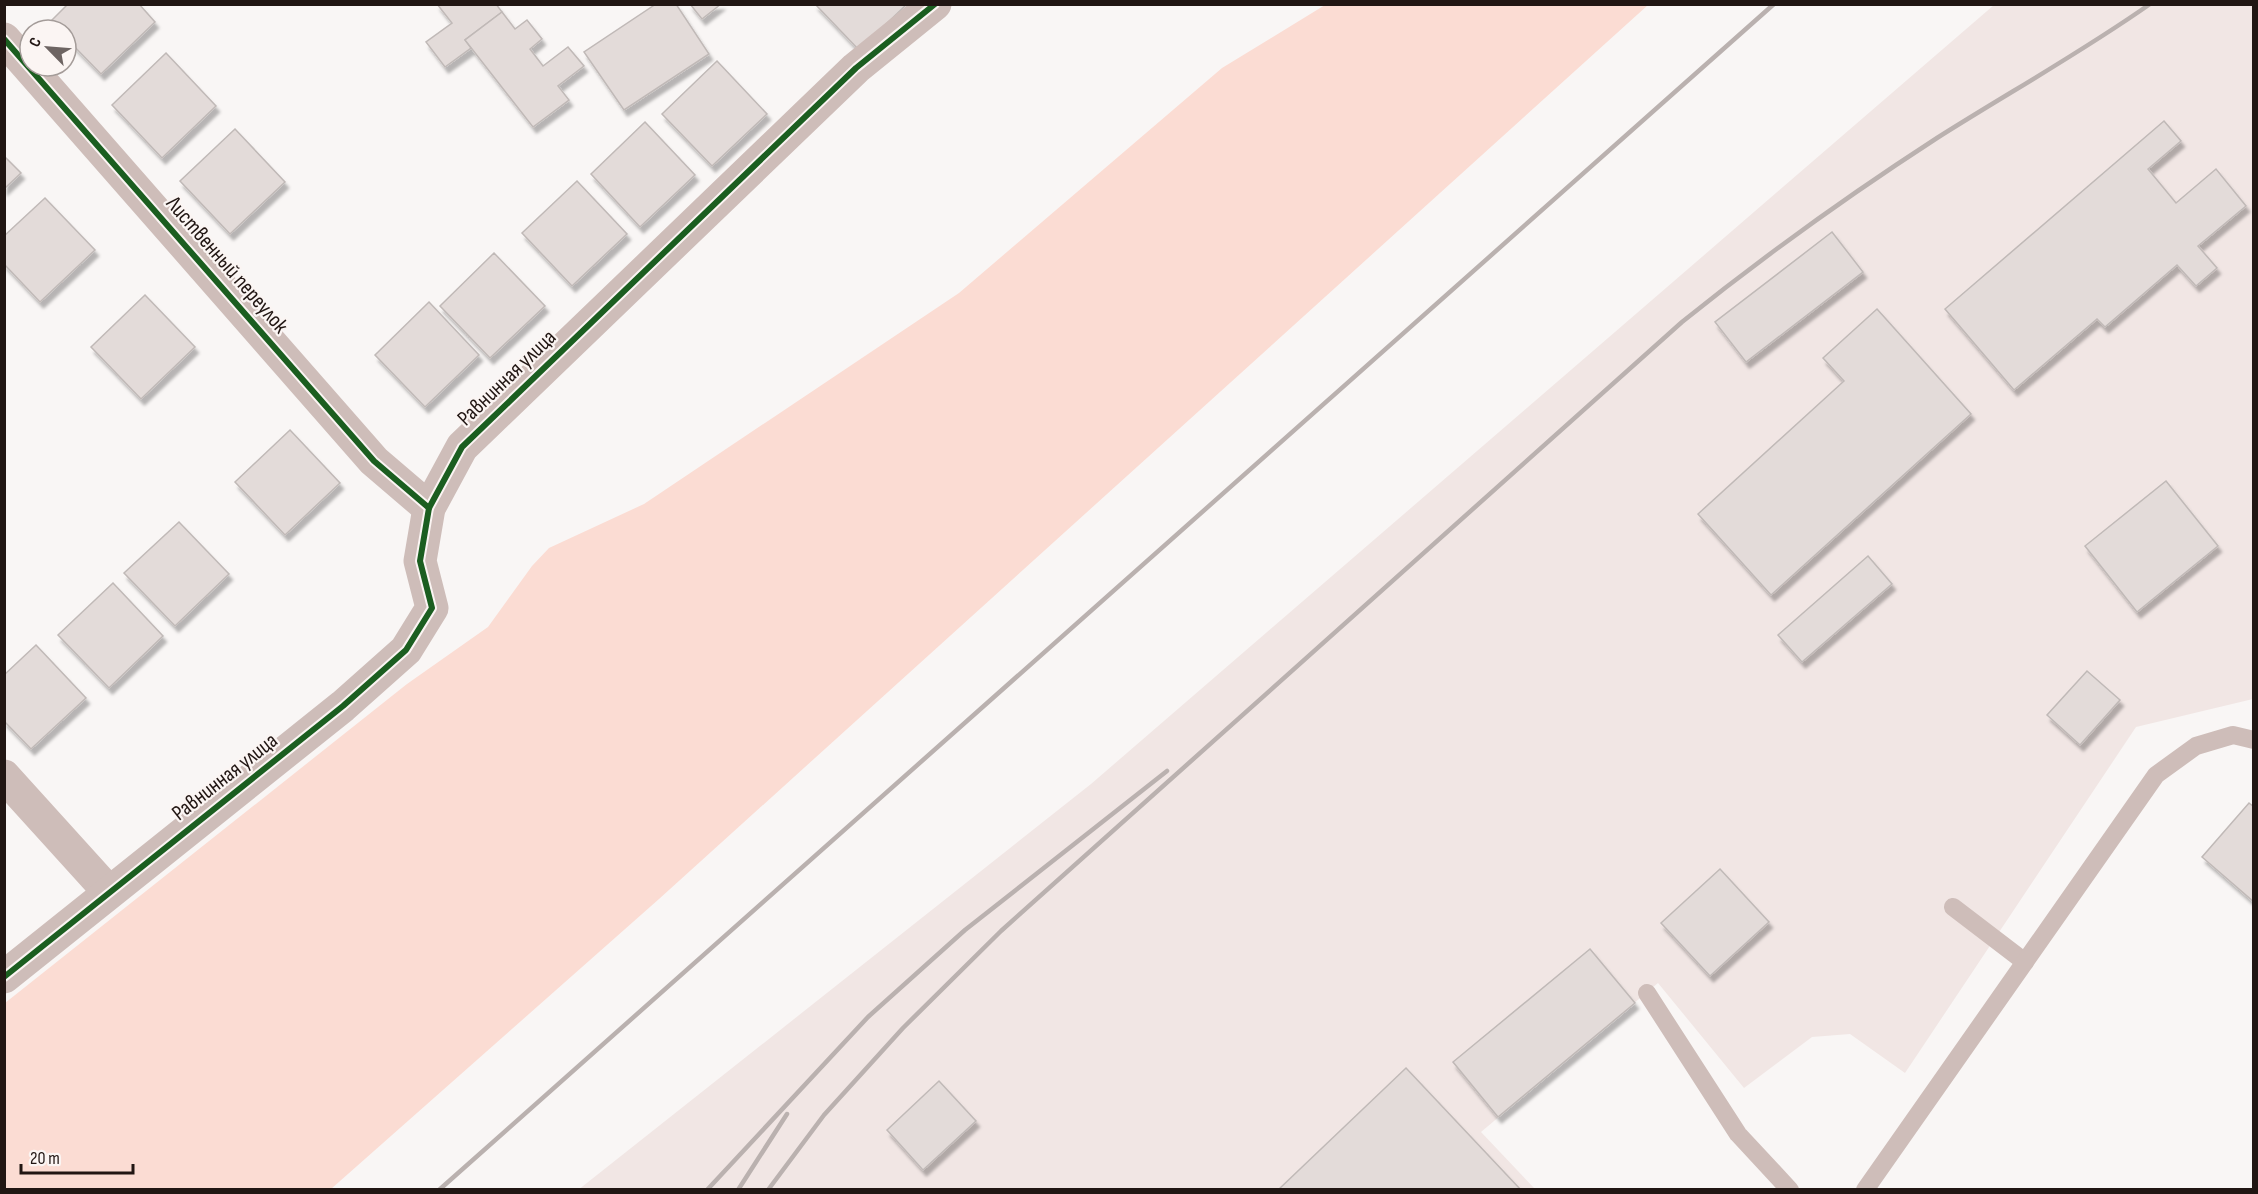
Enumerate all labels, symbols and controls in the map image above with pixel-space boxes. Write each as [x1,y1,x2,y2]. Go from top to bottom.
north arrow [18,18,78,78]
text: С [25,35,46,50]
street label: Лиственный переулок [160,190,294,340]
street label: Равнинная улица [452,324,562,432]
street label: Равнинная улица [167,727,283,827]
scale bar [21,1137,134,1175]
text: 20 m [30,1148,60,1169]

